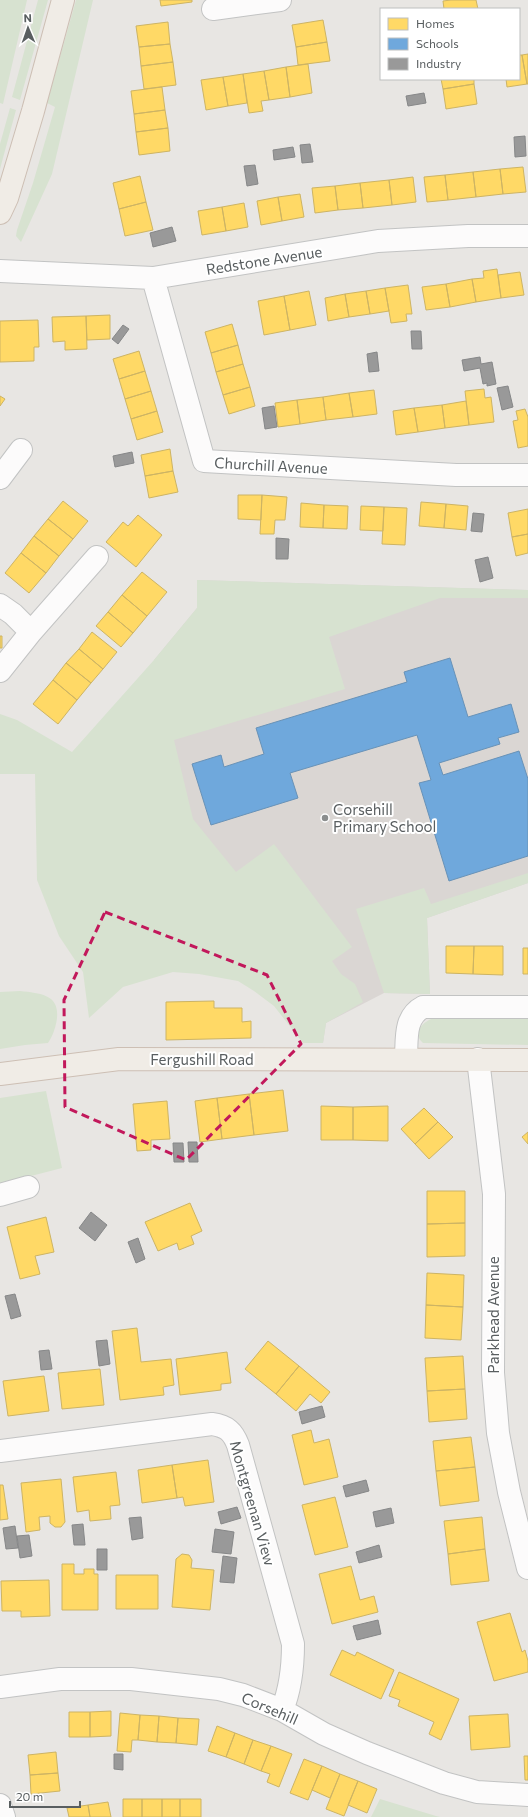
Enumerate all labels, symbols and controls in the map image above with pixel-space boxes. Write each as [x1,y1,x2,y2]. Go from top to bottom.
north arrow [8,8,48,48]
legend [380,8,520,80]
text: N [23,11,32,24]
text: Homes [416,16,454,30]
text: Schools [416,36,459,50]
text: Industry [416,56,461,70]
street label: Redstone Avenue [205,242,323,278]
street label: Churchill Avenue [214,453,328,477]
place label: Corsehill Primary School [333,800,436,835]
marker: Corsehill Primary School [320,813,330,823]
street label: Fergushill Road [150,1050,254,1068]
street label: Parkhead Avenue [484,1256,502,1374]
street label: Montgreenan View [226,1438,280,1568]
street label: Corsehill [239,1688,301,1728]
scale bar [10,1783,80,1809]
text: 20 m [16,1789,43,1803]

